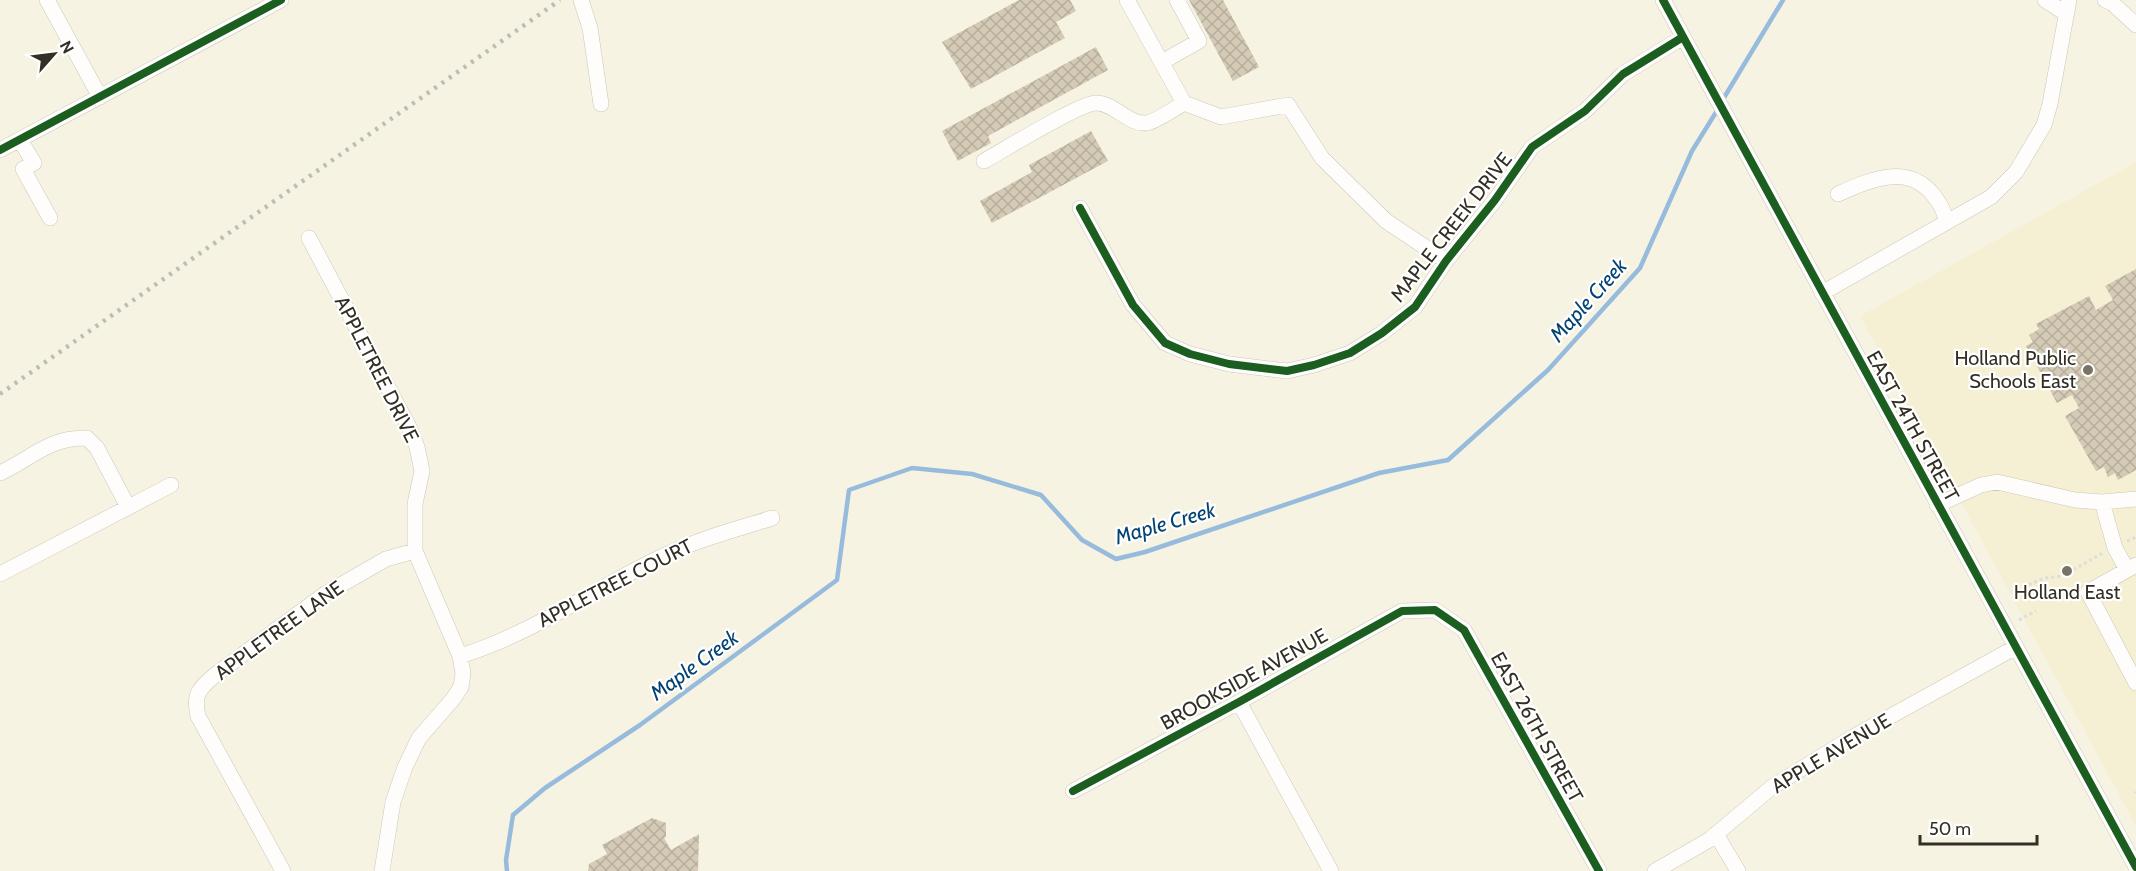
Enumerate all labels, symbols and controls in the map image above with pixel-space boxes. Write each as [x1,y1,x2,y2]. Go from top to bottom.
north arrow [24,24,84,84]
text: N [56,38,78,57]
street label: MAPLE CREEK DRIVE [1385,148,1517,306]
water label: Maple Creek [1544,253,1632,347]
street label: APPLETREE DRIVE [330,292,424,446]
place label: Holland Public Schools East [1954,346,2076,393]
street label: EAST 24TH STREET [1862,347,1964,506]
marker: Holland Public Schools East [2081,363,2095,377]
water label: Maple Creek [1111,497,1219,549]
street label: APPLETREE COURT [534,534,697,632]
marker: Holland East [2060,564,2074,578]
street label: APPLETREE LANE [210,575,348,685]
place label: Holland East [2014,580,2120,604]
street label: BROOKSIDE AVENUE [1156,623,1332,735]
water label: Maple Creek [644,624,744,706]
street label: EAST 26TH STREET [1486,648,1588,807]
street label: APPLE AVENUE [1767,708,1895,798]
scale bar [1920,808,2037,846]
text: 50 m [1929,818,1971,840]

